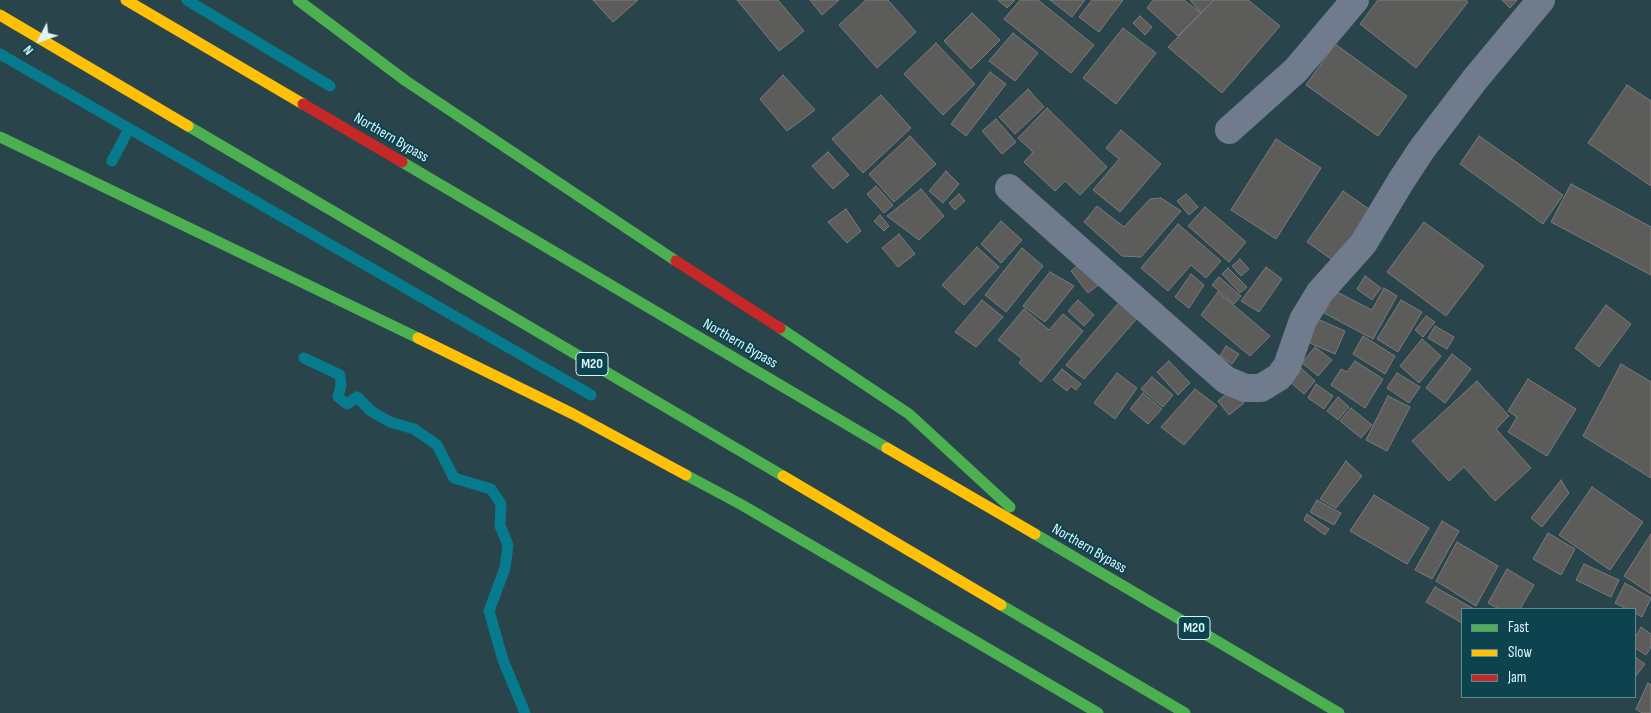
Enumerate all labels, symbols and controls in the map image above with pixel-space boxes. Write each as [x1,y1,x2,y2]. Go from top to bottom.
north arrow [15,15,65,65]
text: N [19,42,37,59]
street label: Northern Bypass [350,109,432,167]
street label: Northern Bypass [699,315,781,373]
road number: M20 [576,352,608,376]
street label: Northern Bypass [1048,520,1130,578]
legend [1461,608,1636,698]
road number: M20 [1178,616,1210,640]
text: Fast [1508,618,1529,637]
text: Slow [1508,643,1532,662]
text: Jam [1508,668,1526,687]

